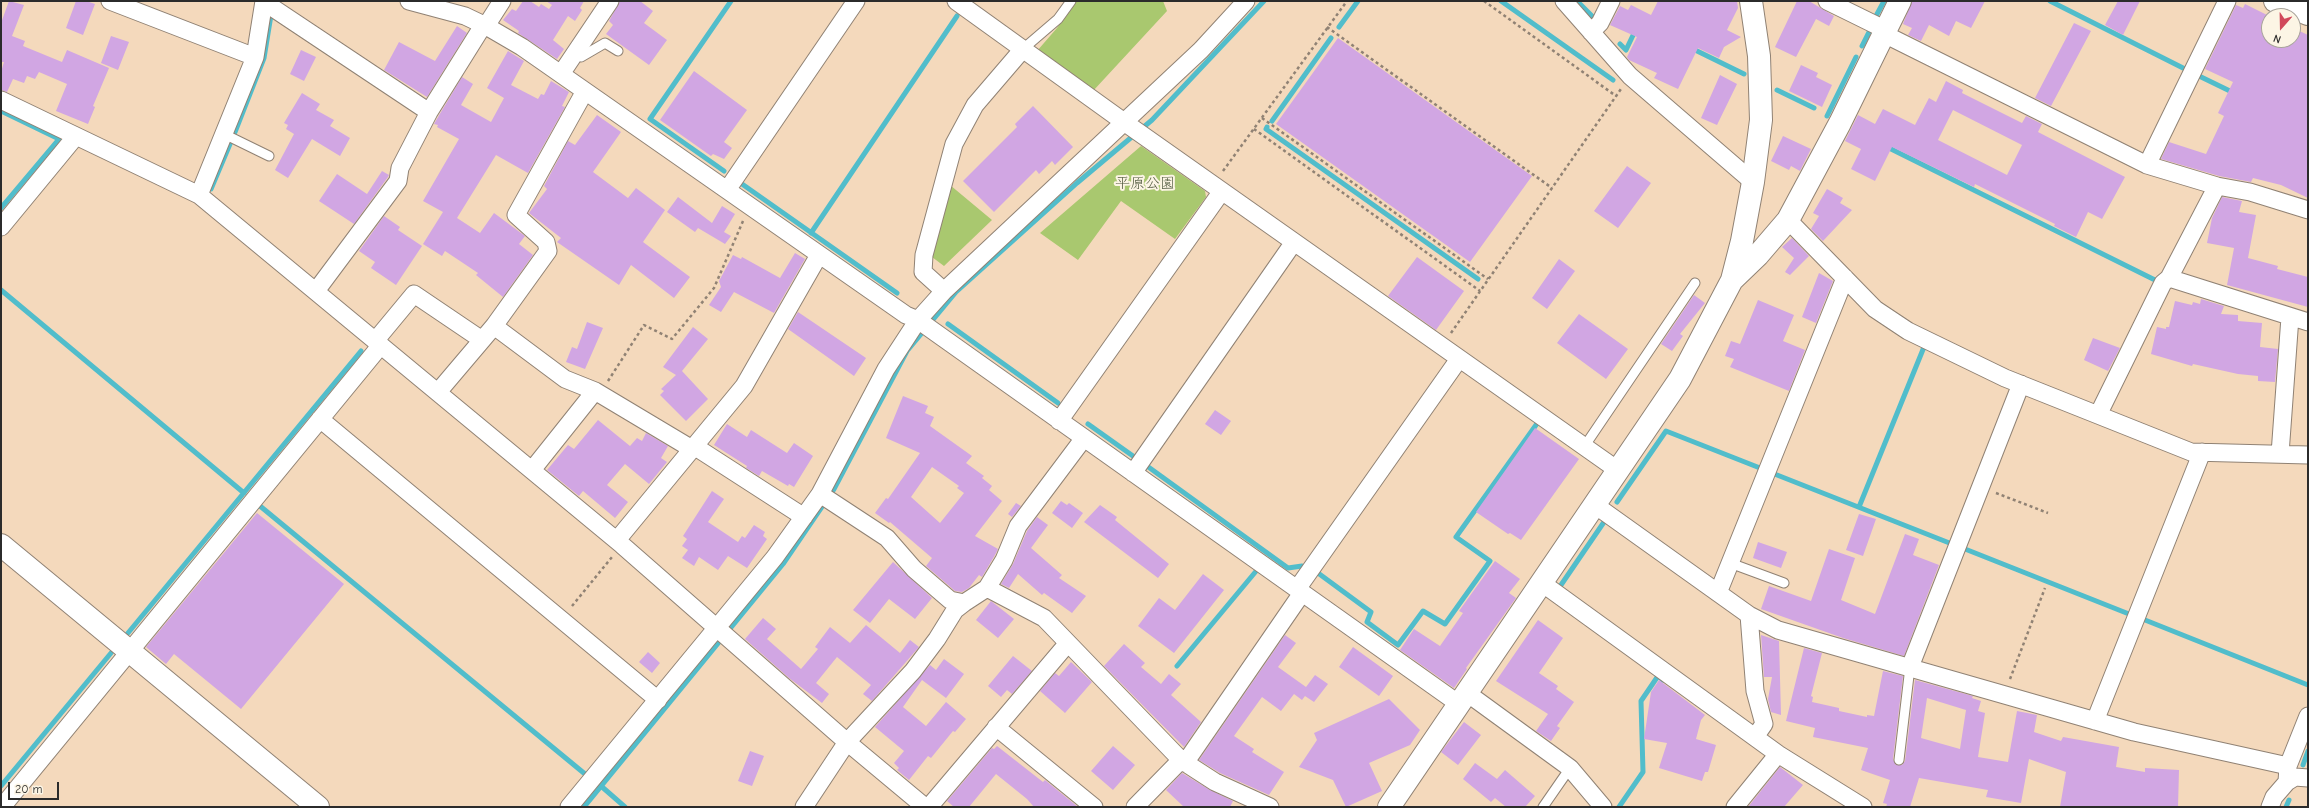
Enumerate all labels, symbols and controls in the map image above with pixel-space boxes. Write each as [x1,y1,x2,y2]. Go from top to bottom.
north arrow [2261,8,2301,48]
text: N [2271,31,2283,46]
park label: 平原公園 [1115,175,1175,193]
scale bar [10,774,61,800]
text: 20 m [15,782,43,796]

